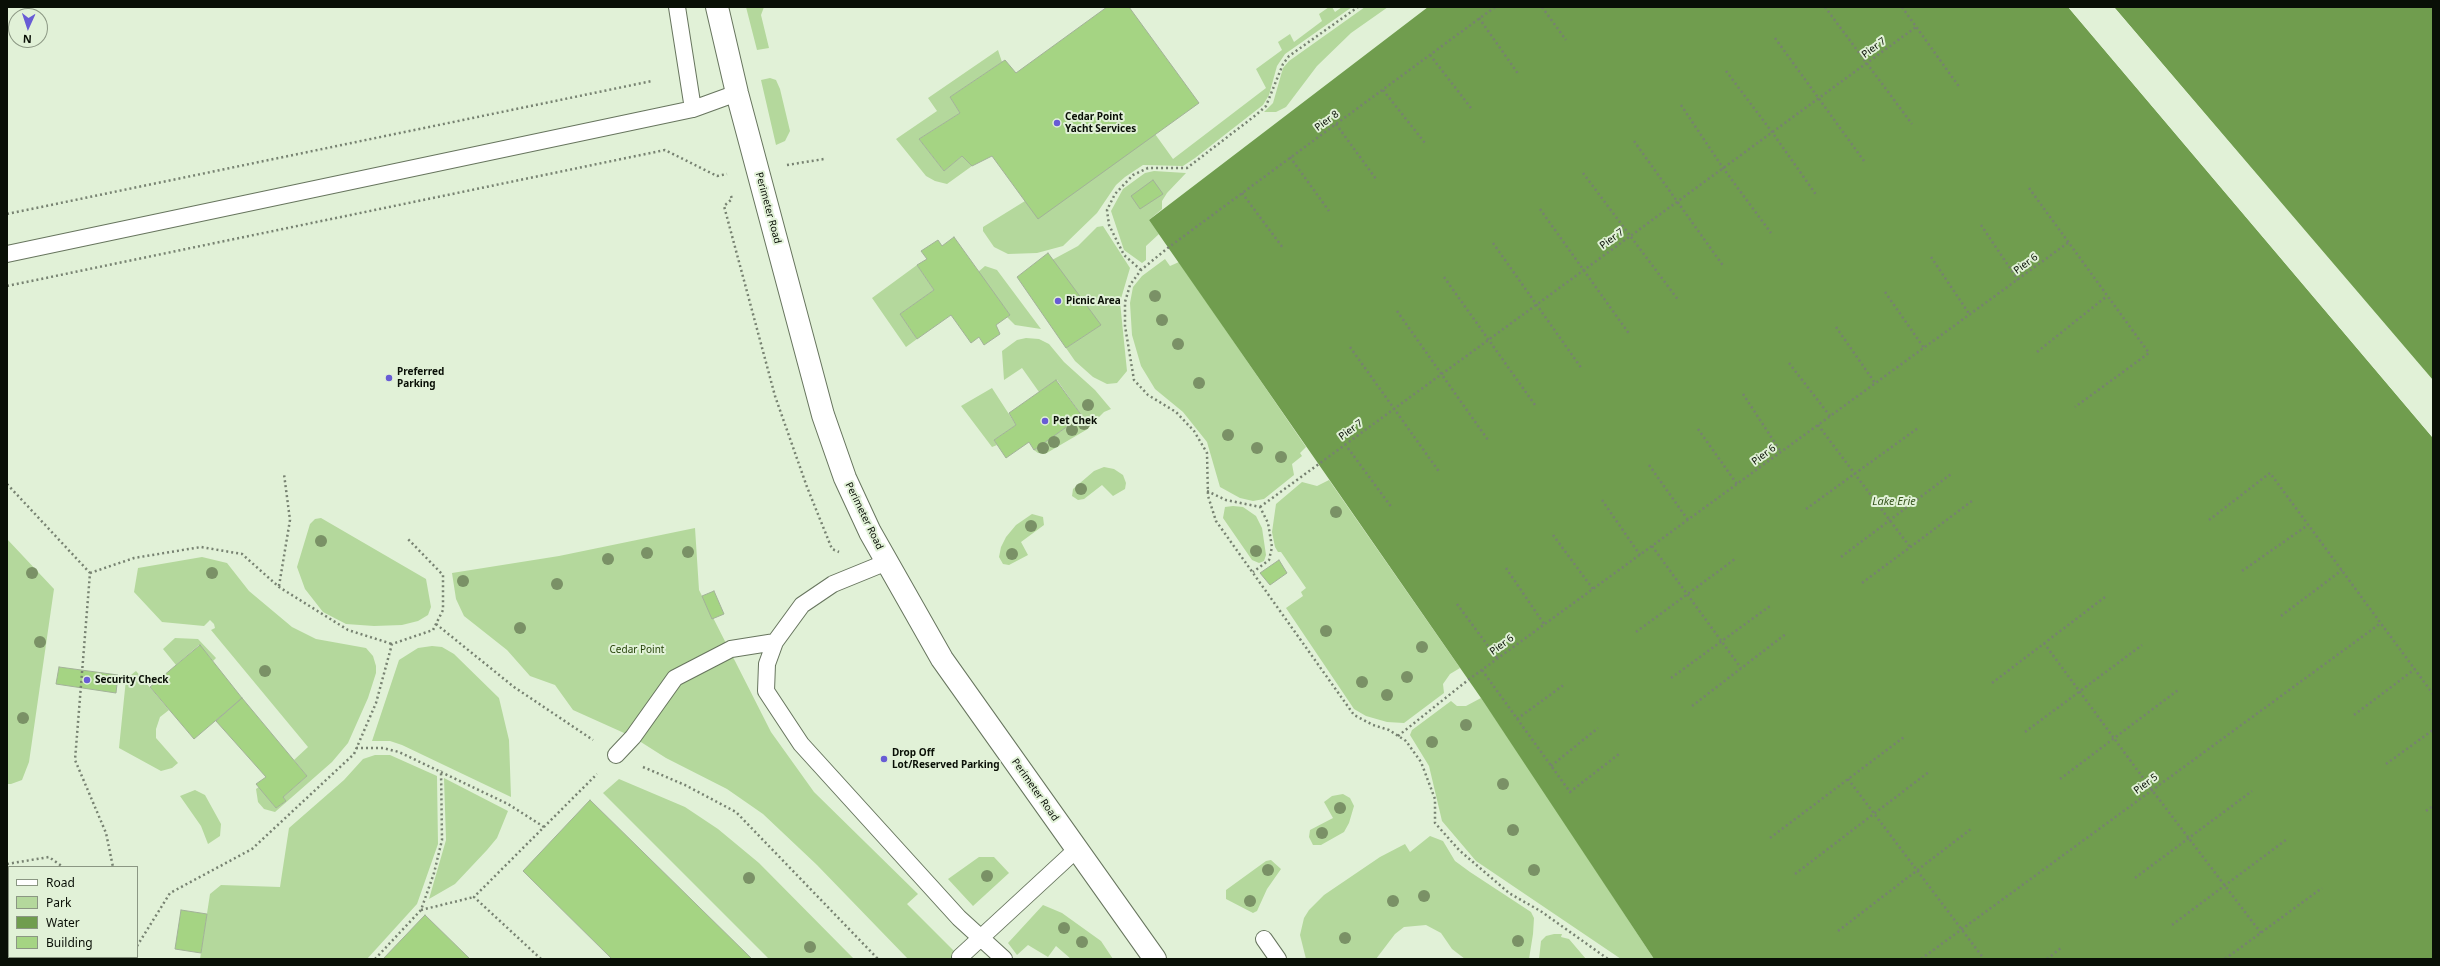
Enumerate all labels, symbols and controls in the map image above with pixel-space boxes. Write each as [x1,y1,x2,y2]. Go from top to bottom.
north arrow [8,8,48,48]
text: N [23,32,32,47]
street label: Pier 7 [1860,35,1888,61]
street label: Pier 8 [1313,108,1341,134]
place label: Cedar Point Yacht Services [1065,111,1136,134]
marker: Cedar Point Yacht Services [1052,118,1062,128]
street label: Perimeter Road [753,171,783,245]
street label: Pier 7 [1598,226,1626,252]
street label: Pier 6 [2012,251,2040,277]
place label: Picnic Area [1066,295,1121,307]
marker: Picnic Area [1053,296,1063,306]
place label: Preferred Parking [397,366,444,390]
marker: Preferred Parking [384,373,394,383]
place label: Pet Chek [1053,415,1097,427]
marker: Pet Chek [1040,416,1050,426]
street label: Pier 7 [1337,417,1365,443]
street label: Pier 6 [1750,442,1778,468]
street label: Perimeter Road [843,480,885,552]
water label: Lake Erie [1872,495,1916,509]
street label: Pier 6 [1488,632,1516,658]
park label: Cedar Point [610,644,664,656]
place label: Security Check [95,674,168,686]
marker: Security Check [82,675,92,685]
place label: Drop Off Lot/Reserved Parking [892,747,1000,770]
marker: Drop Off Lot/Reserved Parking [879,754,889,764]
street label: Perimeter Road [1009,756,1061,824]
street label: Pier 5 [2132,771,2160,797]
legend [8,866,138,958]
text: Road [46,874,75,891]
text: Park [46,894,71,911]
text: Water [46,914,80,931]
text: Building [46,934,93,951]

